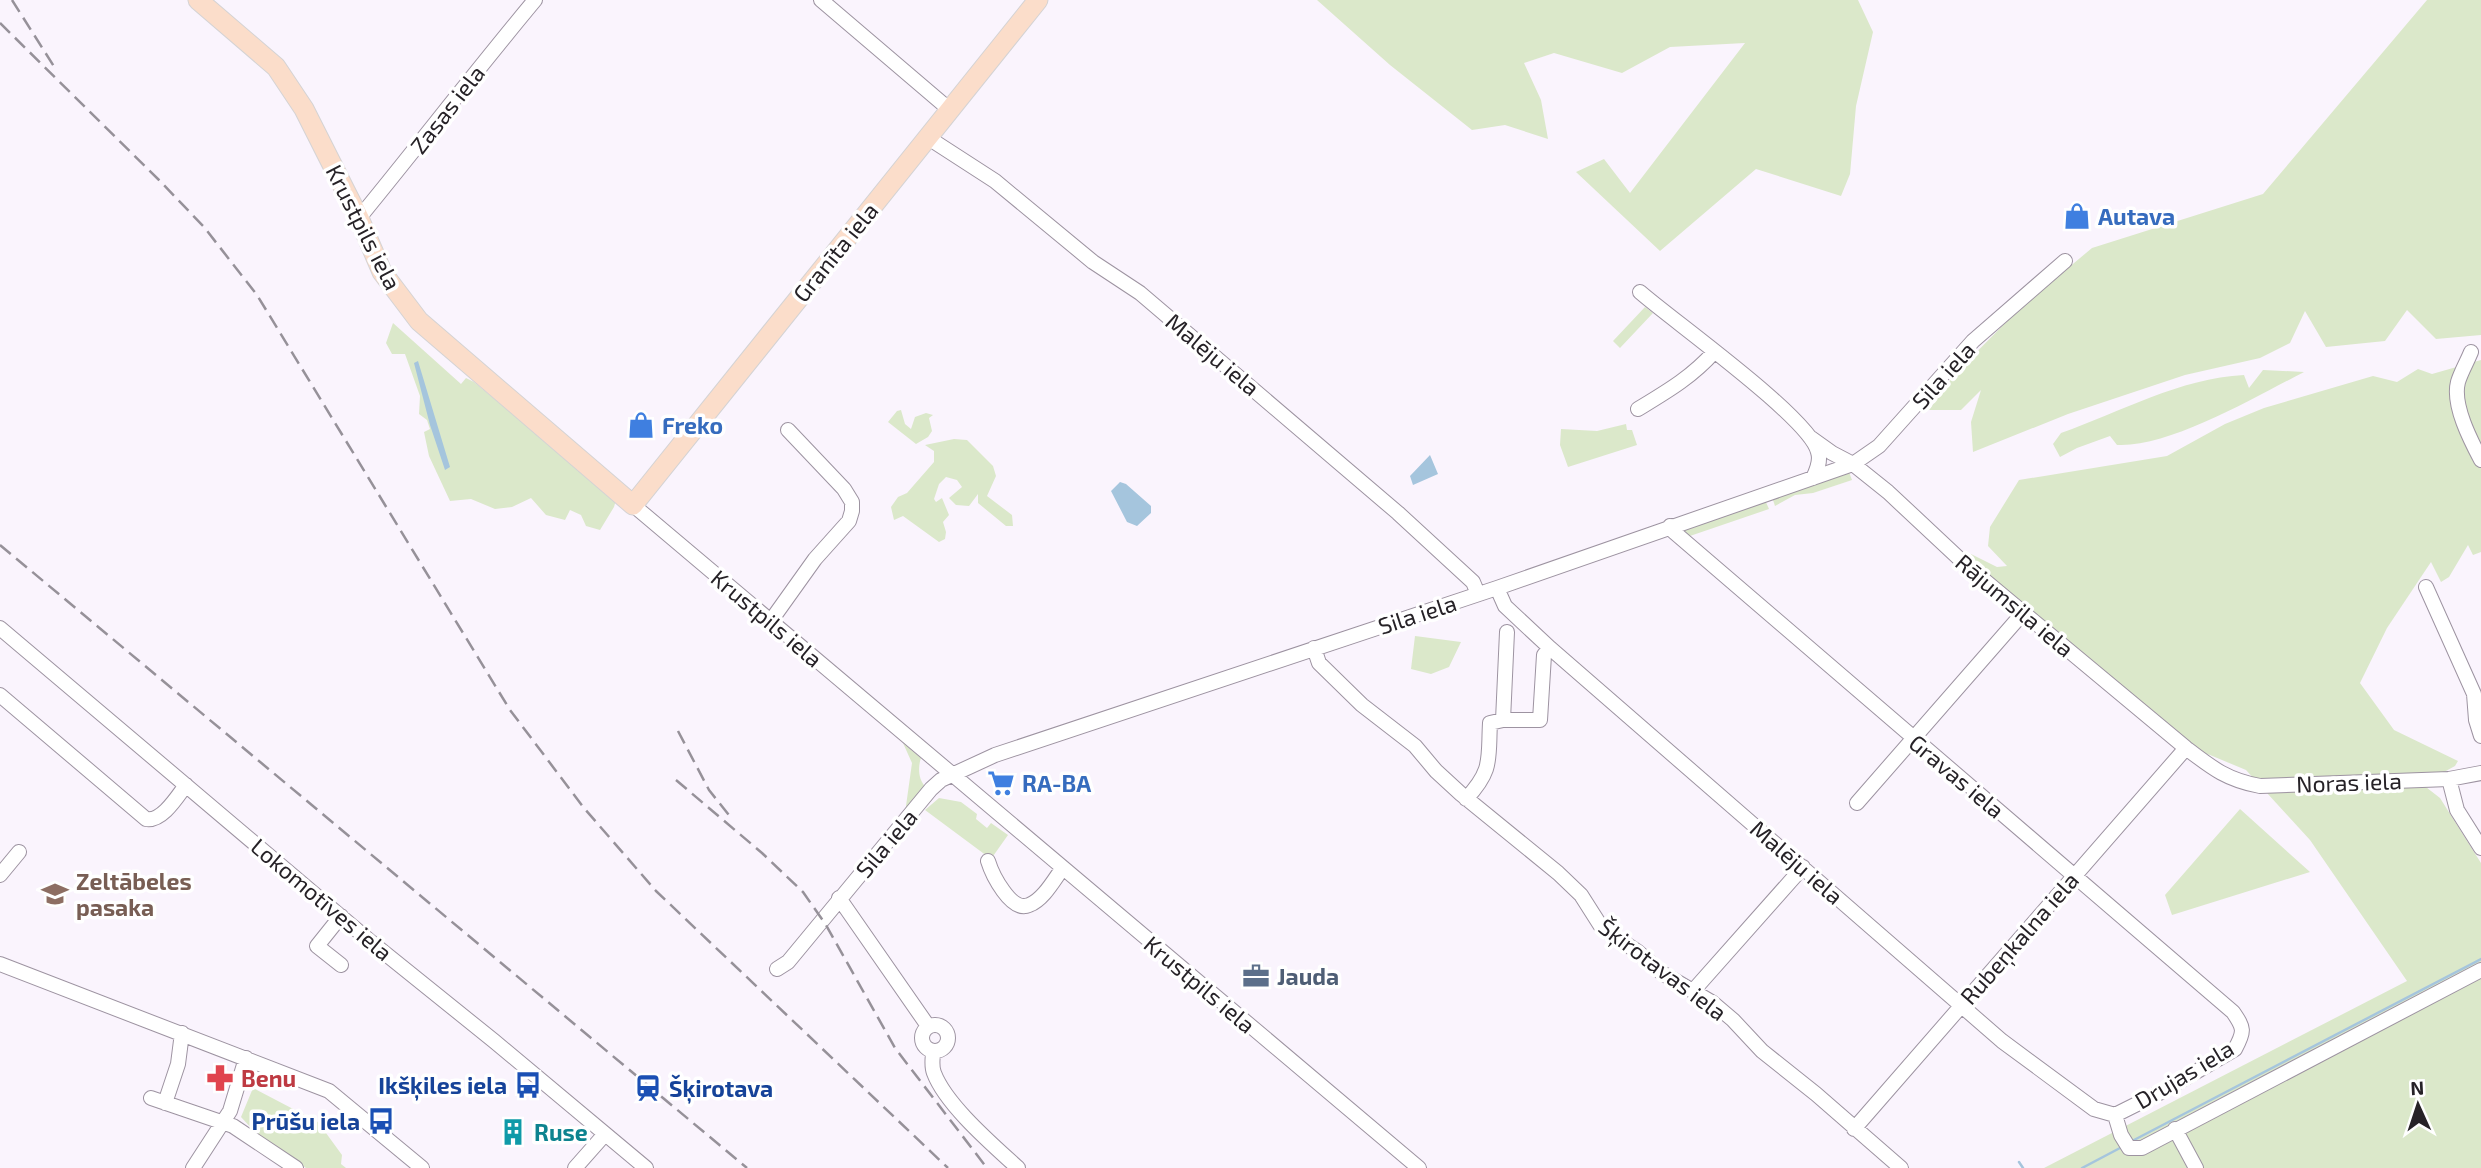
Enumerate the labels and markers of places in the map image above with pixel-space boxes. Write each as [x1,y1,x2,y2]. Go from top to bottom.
shop icon: Autava [2062,201,2092,231]
place label: Autava [2098,202,2175,230]
shop icon: Freko [626,410,656,440]
place label: Freko [662,411,723,439]
supermarket icon: RA-BA [986,768,1016,798]
place label: RA-BA [1022,769,1091,797]
place label: Zeltābeles pasaka [76,867,192,921]
school or university icon: Zeltābeles pasaka [40,879,70,909]
office icon: Jauda [1241,961,1271,991]
place label: Jauda [1277,962,1339,990]
pharmacy icon: Benu [205,1063,235,1093]
place label: Benu [241,1064,296,1092]
bus stop icon: Ikšķiles iela [513,1070,543,1100]
place label: Ikšķiles iela [378,1071,507,1101]
station icon: Šķirotava [633,1073,663,1103]
place label: Šķirotava [669,1074,773,1104]
bus stop icon: Prūšu iela [366,1106,396,1136]
place label: Prūšu iela [252,1107,360,1135]
building icon: Ruse [498,1117,528,1147]
place label: Ruse [534,1118,588,1146]

